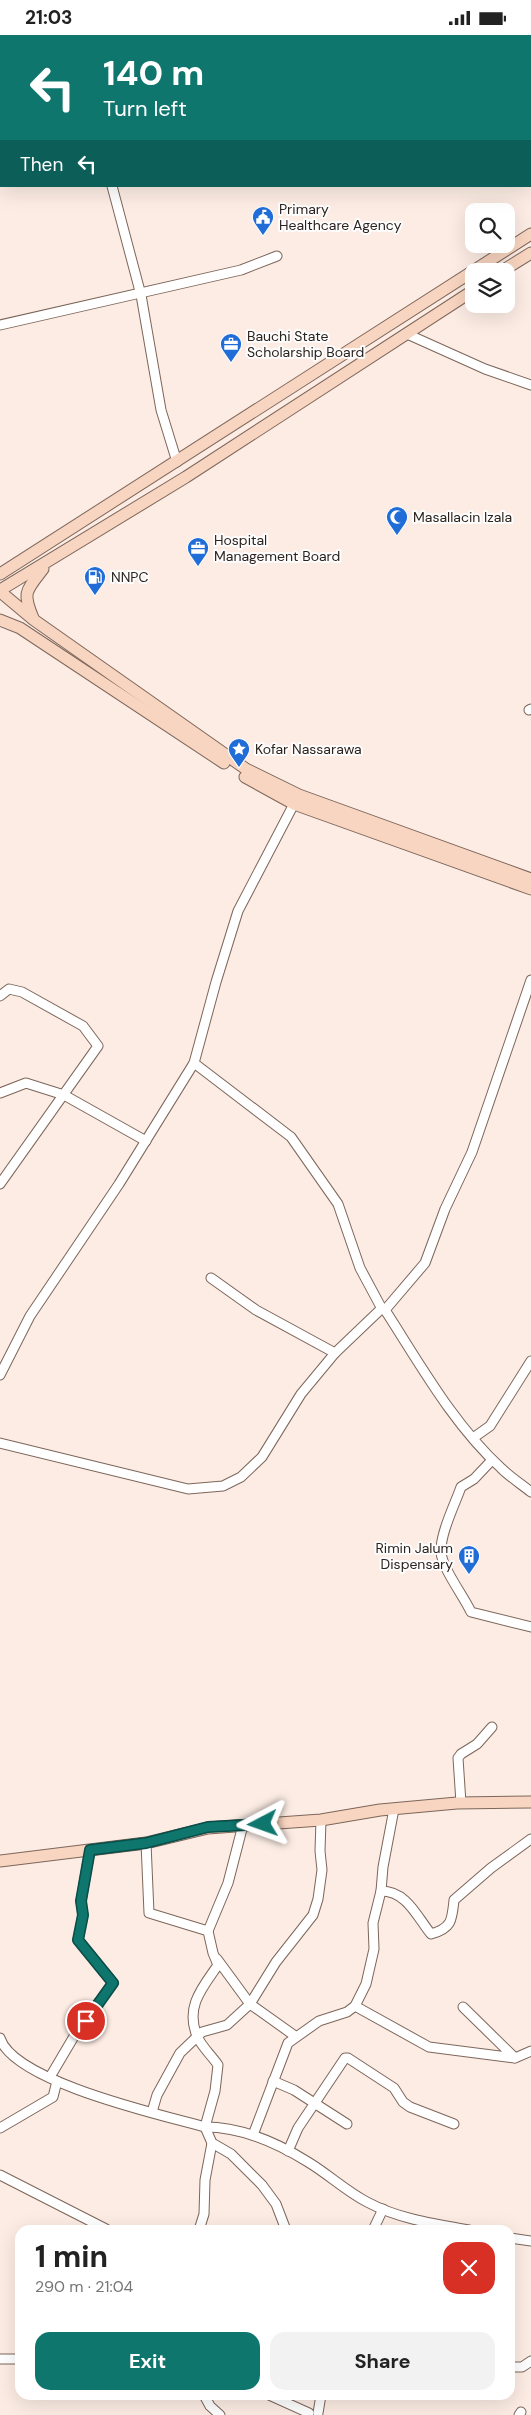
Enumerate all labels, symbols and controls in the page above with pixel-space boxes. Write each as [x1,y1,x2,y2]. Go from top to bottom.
text: 21:03 [25,5,73,30]
text: 140 m [103,50,204,96]
icon: left [20,55,85,120]
text: Turn left [103,94,187,123]
icon: left [73,150,101,178]
text: Then [20,152,63,177]
place label: Primary Healthcare Agency [279,200,402,234]
map controls [465,203,515,313]
button: search [465,203,515,253]
public building icon: Primary Healthcare Agency [251,205,275,236]
button: layers [465,263,515,313]
place label: Bauchi State Scholarship Board [247,327,364,361]
office icon: Bauchi State Scholarship Board [219,332,243,363]
mosque icon: Masallacin Izala [385,505,409,536]
place label: Masallacin Izala [413,508,512,526]
place label: Hospital Management Board [214,531,340,565]
office icon: Hospital Management Board [186,536,210,567]
fuel station icon: NNPC [83,565,107,596]
place label: NNPC [111,568,149,586]
place icon: Kofar Nassarawa [227,737,251,768]
place label: Kofar Nassarawa [255,740,362,758]
place label: Rimin Jalum Dispensary [375,1539,453,1573]
building icon: Rimin Jalum Dispensary [457,1544,481,1575]
position arrow [236,1797,288,1849]
pin [65,2000,107,2042]
icon: arrive [72,2007,100,2035]
text: 1 min [35,2237,108,2276]
button: close [443,2242,495,2294]
text: 290 m · 21:04 [35,2276,133,2297]
button: Exit [35,2332,260,2390]
button: Share [270,2332,495,2390]

